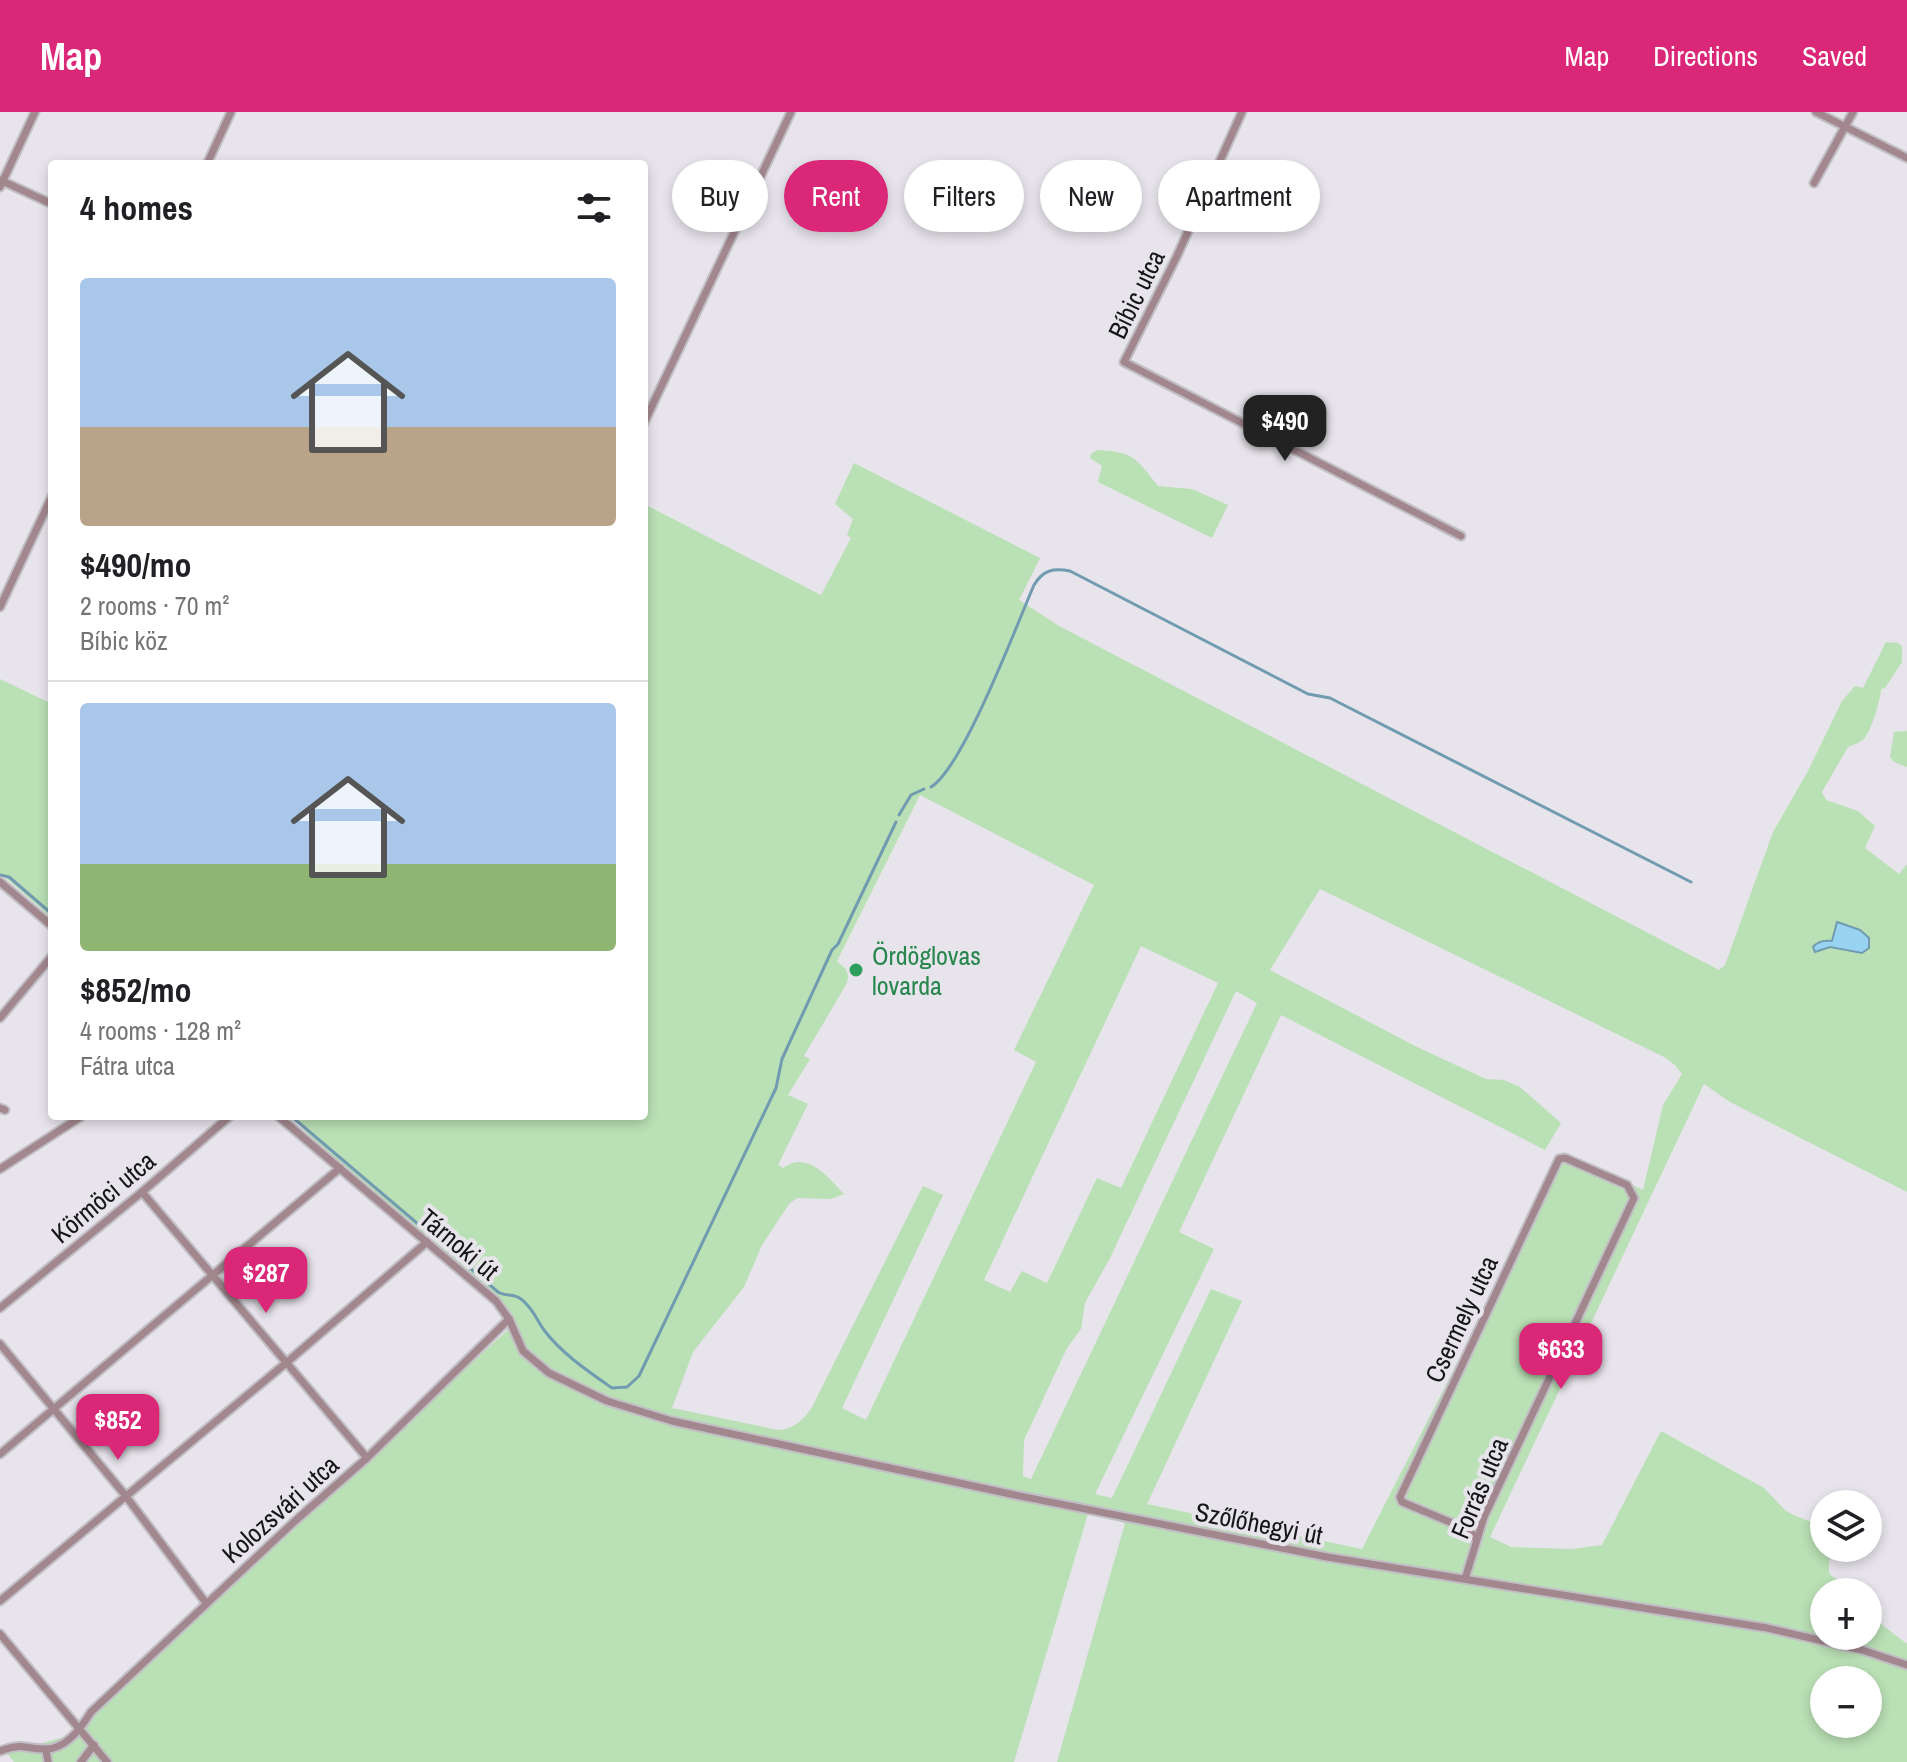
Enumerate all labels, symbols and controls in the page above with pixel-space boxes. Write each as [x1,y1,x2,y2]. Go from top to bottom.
text: Map [40,31,102,82]
text: Map [1565,37,1609,75]
text: Directions [1653,37,1758,75]
text: Saved [1802,37,1867,75]
chip: Buy [672,160,768,232]
chip: Rent [784,160,888,232]
chip: Filters [904,160,1024,232]
chip: New [1040,160,1142,232]
chip: Apartment [1158,160,1320,232]
text: 4 homes [80,185,193,231]
icon: filters [572,186,616,230]
street label: Bíbic utca [1099,244,1173,344]
icon: home [276,330,420,474]
pin: $490 [1238,395,1332,463]
text: $490 [1261,403,1309,438]
text: $490/mo [80,542,192,588]
text: 2 rooms · 70 m² [80,588,229,623]
text: Bíbic köz [80,623,168,658]
icon: home [276,755,420,899]
place label: Ördöglovas lovarda [872,938,981,1003]
marker: Ördöglovas lovarda [847,961,865,979]
text: $852/mo [80,967,192,1013]
text: 4 rooms · 128 m² [80,1013,241,1048]
text: Fátra utca [80,1048,175,1083]
street label: Körmöci utca [44,1143,162,1251]
street label: Tárnoki út [412,1200,506,1288]
pin: $287 [219,1247,313,1315]
street label: Csermely utca [1416,1250,1506,1388]
text: $287 [242,1255,290,1290]
pin: $633 [1514,1323,1608,1391]
text: $633 [1537,1331,1585,1366]
pin: $852 [71,1394,165,1462]
text: $852 [94,1402,142,1437]
street label: Forrás utca [1442,1432,1516,1544]
street label: Kolozsvári utca [214,1447,346,1571]
map controls [1810,1490,1882,1738]
button: layers [1810,1490,1882,1562]
street label: Szőlőhegyi út [1192,1493,1326,1553]
button: + [1810,1578,1882,1650]
button: − [1810,1666,1882,1738]

